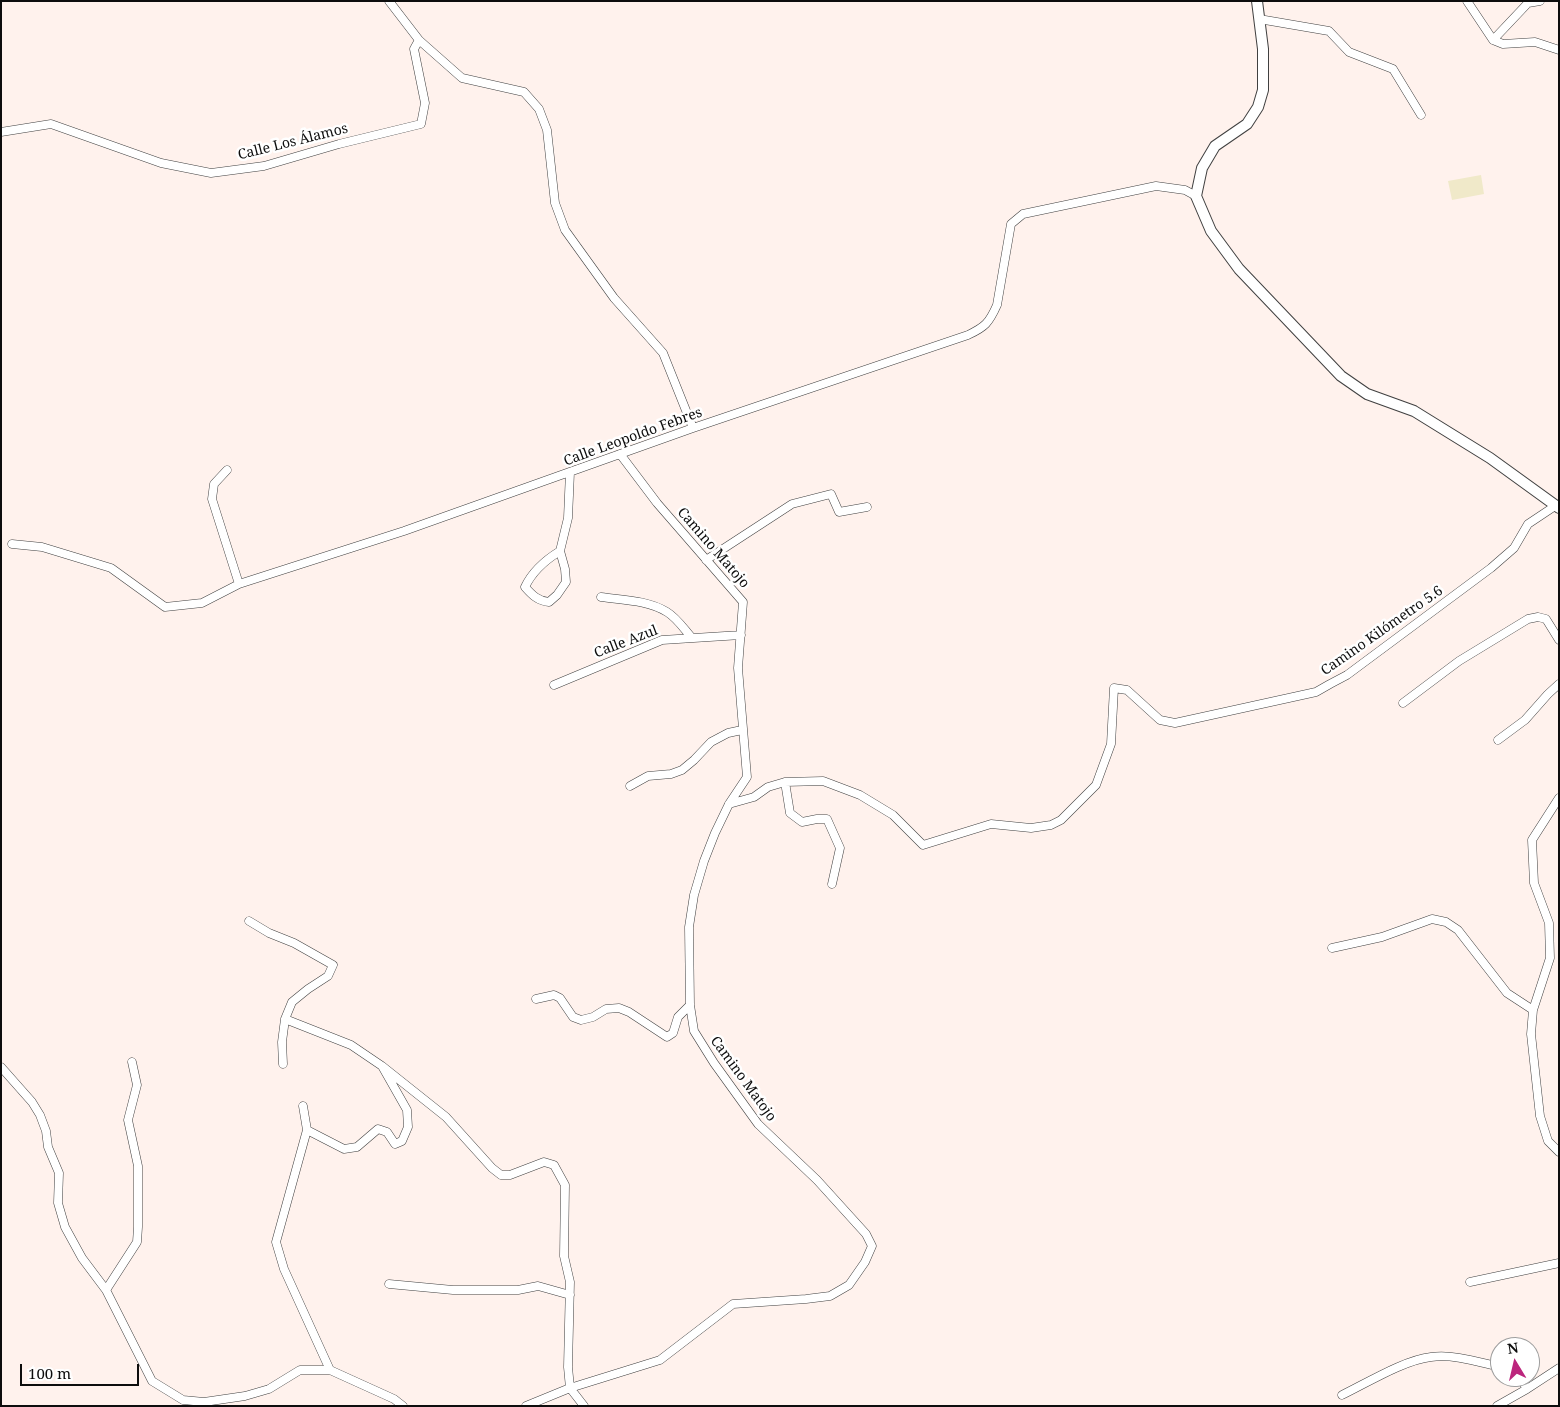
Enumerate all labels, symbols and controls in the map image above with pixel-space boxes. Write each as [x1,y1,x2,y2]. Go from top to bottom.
street label: Calle Los Álamos [236,120,350,164]
street label: Calle Leopoldo Febres [561,404,705,470]
street label: Camino Matojo [673,504,753,592]
street label: Camino Kilómetro 5.6 [1318,583,1446,679]
street label: Calle Azul [592,622,660,662]
street label: Camino Matojo [706,1033,780,1125]
north arrow [1490,1337,1540,1387]
text: N [1506,1337,1520,1358]
scale bar [22,1354,141,1386]
text: 100 m [28,1363,71,1383]

